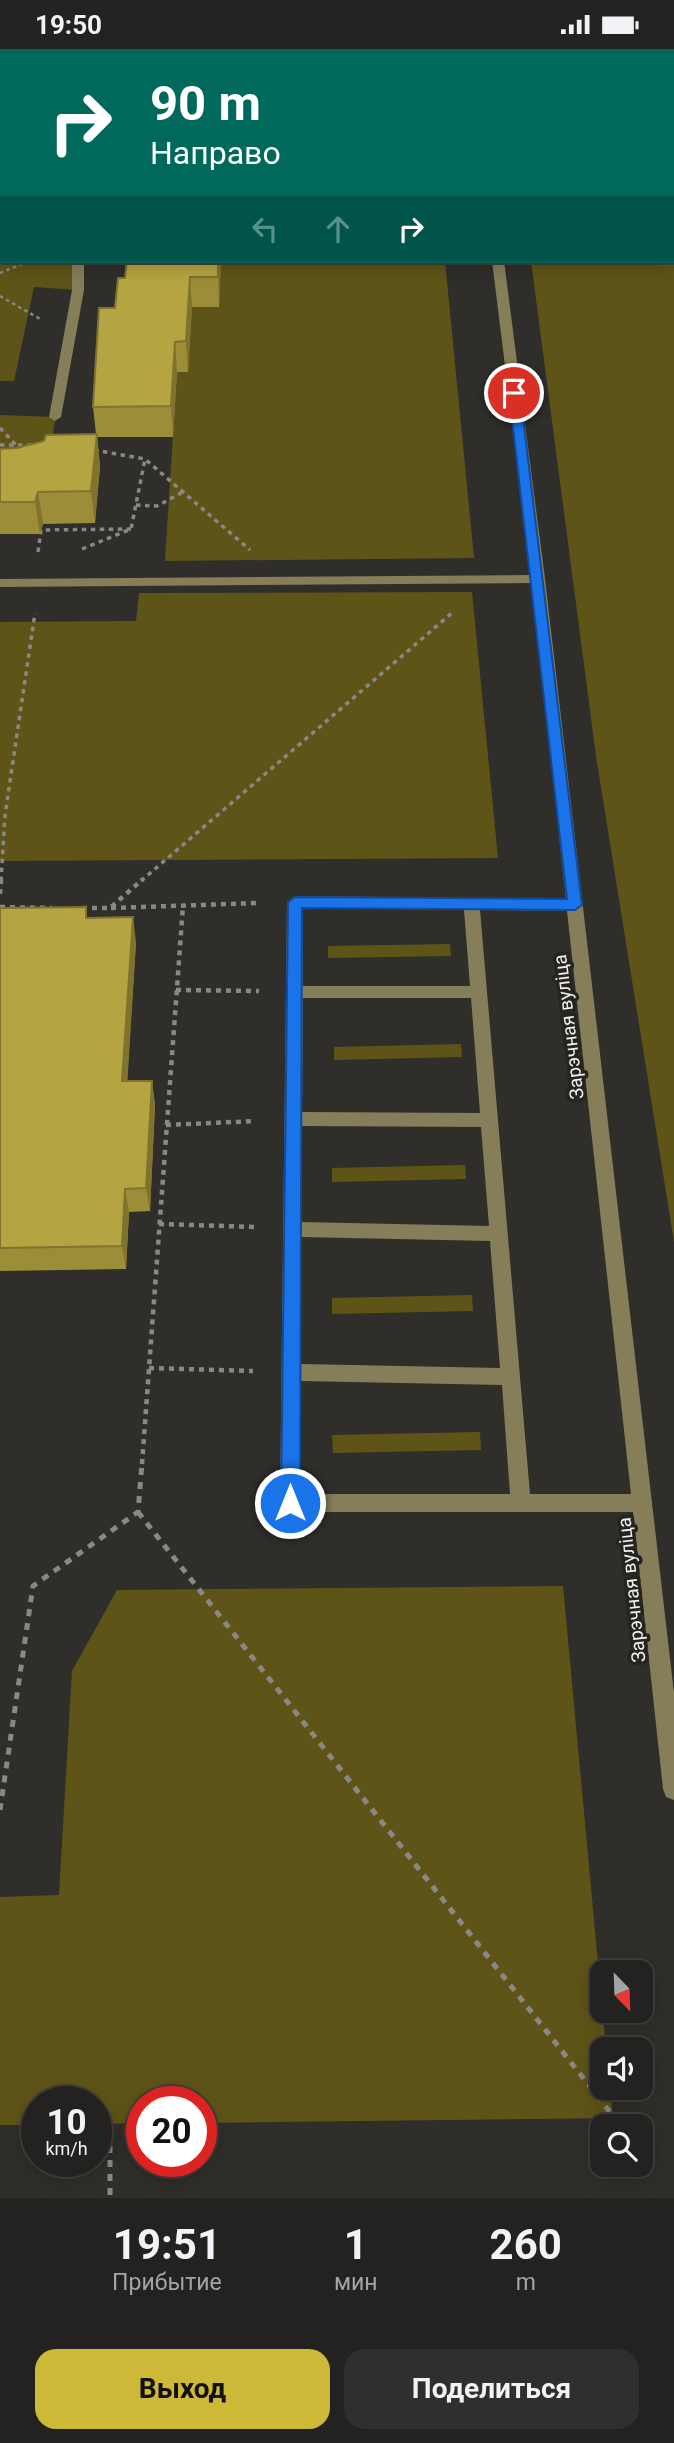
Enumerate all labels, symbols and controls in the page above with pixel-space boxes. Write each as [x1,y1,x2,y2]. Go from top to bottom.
text: 19:50 [35,10,102,40]
text: 90 m [150,75,261,132]
icon: right [35,77,126,168]
text: Направо [150,134,281,172]
icon: left [246,210,284,248]
icon: ahead [319,210,357,248]
icon: right [392,210,430,248]
pin [484,363,544,423]
icon: arrive [495,374,533,412]
street label: Зарэчная вуліца [548,953,589,1101]
position arrow [253,1466,327,1540]
street label: Зарэчная вуліца [612,1516,651,1664]
north arrow [590,1960,653,2023]
map controls [590,1960,653,2177]
button: sound [590,2037,653,2100]
speed limit sign: 20 [126,2086,217,2177]
text: 10 [46,2102,87,2143]
button: search [590,2114,653,2177]
text: km/h [45,2138,88,2159]
text: 19:51 [113,2220,221,2269]
text: 1 [344,2220,368,2269]
text: 260 [490,2220,562,2269]
text: Прибытие [112,2269,222,2296]
text: мин [334,2269,378,2296]
text: m [516,2269,536,2296]
button: Выход [35,2349,330,2429]
button: Поделиться [344,2349,639,2429]

